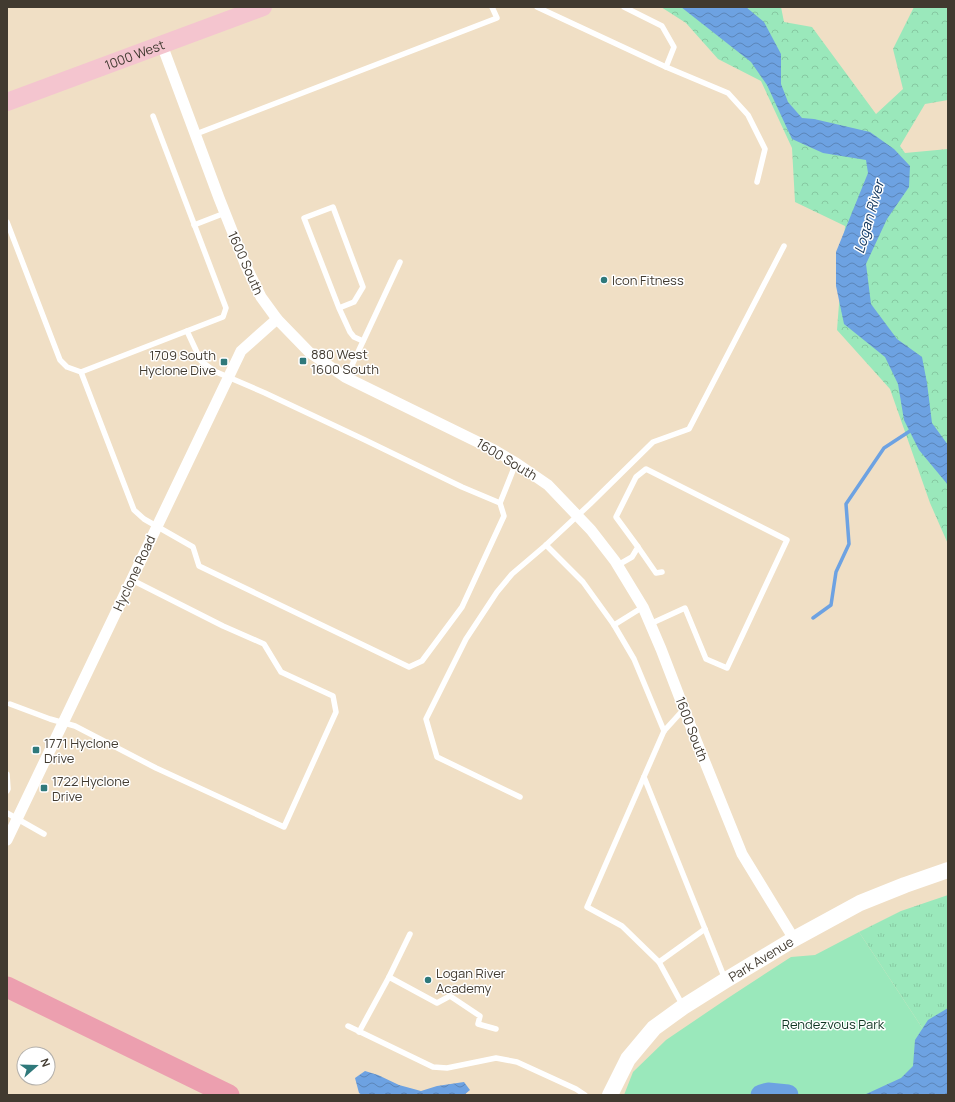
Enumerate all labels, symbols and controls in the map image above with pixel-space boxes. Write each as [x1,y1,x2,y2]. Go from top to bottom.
street label: 1000 West [102,35,167,74]
water label: Logan River [849,176,888,255]
street label: 1600 South [224,228,268,298]
place label: Icon Fitness [612,271,684,289]
marker: Icon Fitness [599,275,609,285]
place label: 880 West 1600 South [311,345,379,378]
place label: 1709 South Hyclone Dive [139,346,216,379]
marker: 880 West 1600 South [298,356,308,366]
marker: 1709 South Hyclone Dive [219,357,229,367]
street label: 1600 South [473,434,541,484]
street label: Hyclone Road [109,532,159,614]
street label: 1600 South [671,694,713,764]
place label: 1771 Hyclone Drive [44,734,119,767]
marker: 1771 Hyclone Drive [31,745,41,755]
place label: 1722 Hyclone Drive [52,772,130,805]
marker: 1722 Hyclone Drive [39,783,49,793]
street label: Park Avenue [725,932,797,986]
place label: Logan River Academy [436,964,506,997]
marker: Logan River Academy [423,975,433,985]
park label: Rendezvous Park [782,1015,885,1033]
north arrow [16,1046,56,1086]
text: N [37,1056,54,1069]

